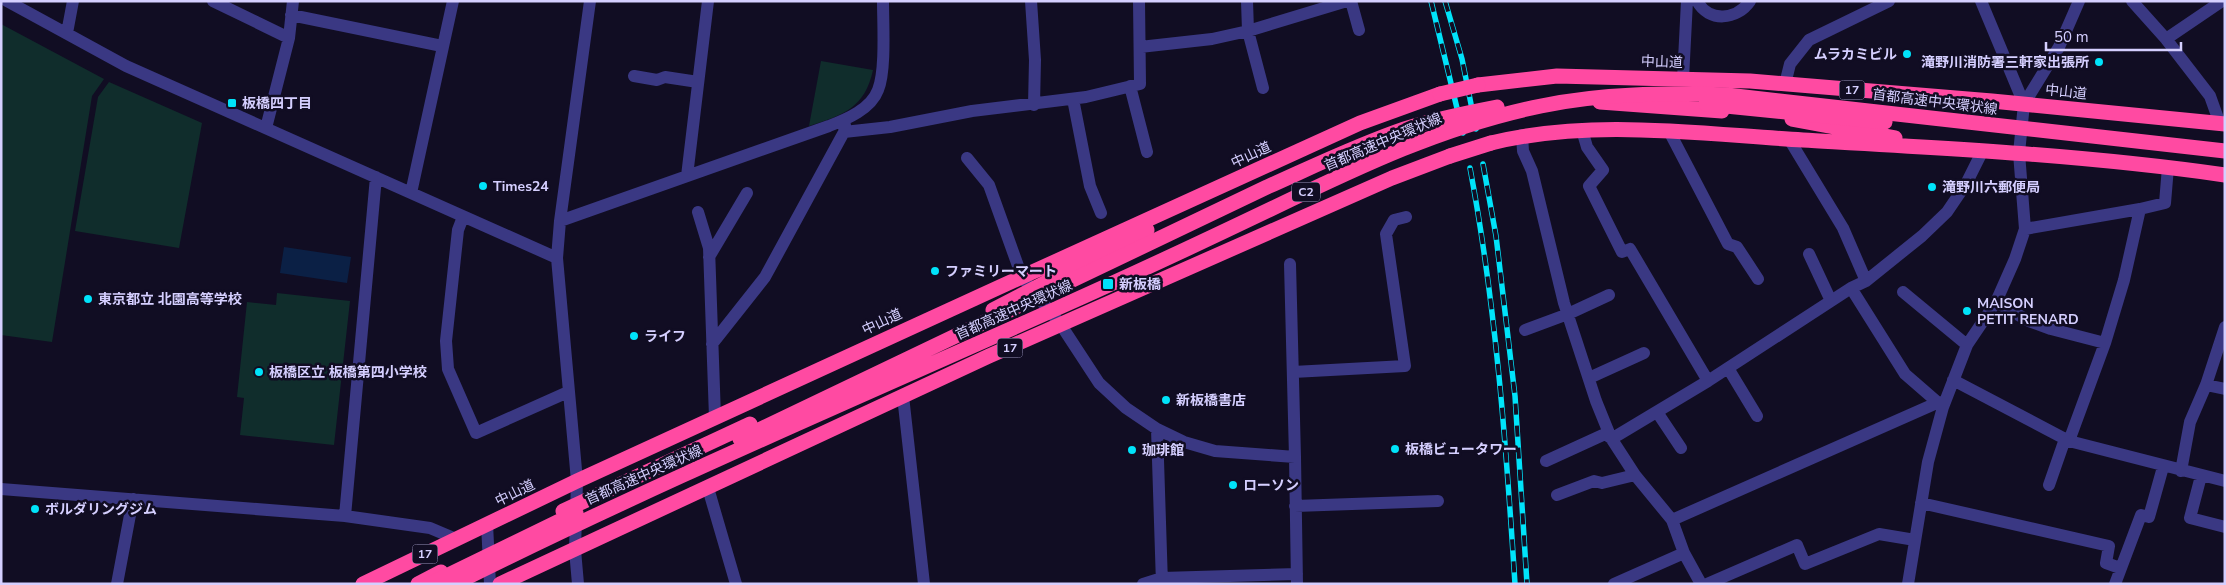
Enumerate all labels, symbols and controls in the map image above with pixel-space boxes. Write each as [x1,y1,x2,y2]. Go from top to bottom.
scale bar [2046,20,2181,52]
text: 50 m [2054,27,2089,47]
place label: ムラカミビル [1814,45,1897,64]
marker: ムラカミビル [1901,48,1913,60]
street label: 中山道 [1641,52,1683,72]
place label: 滝野川消防署三軒家出張所 [1921,53,2089,72]
marker: 滝野川消防署三軒家出張所 [2093,56,2105,68]
road number: 17 [1840,80,1864,100]
street label: 中山道 [2044,80,2088,104]
street label: 首都高速中央環状線 [1871,85,1999,119]
place label: 板橋四丁目 [242,94,312,113]
marker: 板橋四丁目 [226,97,238,109]
street label: 首都高速中央環状線 [1321,109,1445,175]
street label: 中山道 [1228,138,1274,172]
place label: Times24 [493,177,549,196]
place label: 滝野川六郵便局 [1942,178,2040,197]
marker: Times24 [477,180,489,192]
marker: 滝野川六郵便局 [1926,181,1938,193]
road number: C2 [1292,182,1320,202]
place label: ファミリーマート [945,262,1057,281]
marker: ファミリーマート [929,265,941,277]
place label: 新板橋 [1119,275,1161,294]
street label: 首都高速中央環状線 [953,276,1075,344]
marker: 新板橋 [1101,277,1115,291]
place label: 東京都立 北園高等学校 [98,290,242,309]
marker: 東京都立 北園高等学校 [82,293,94,305]
place label: MAISON PETIT RENARD [1977,294,2079,329]
street label: 中山道 [859,305,905,339]
marker: MAISON PETIT RENARD [1961,305,1973,317]
place label: ライフ [644,327,686,346]
marker: ライフ [628,330,640,342]
road number: 17 [998,338,1022,358]
place label: 板橋区立 板橋第四小学校 [269,363,427,382]
marker: 板橋区立 板橋第四小学校 [253,366,265,378]
place label: 新板橋書店 [1176,391,1246,410]
marker: 新板橋書店 [1160,394,1172,406]
place label: 板橋ビュータワー [1405,440,1517,459]
street label: 首都高速中央環状線 [583,441,705,509]
place label: 珈琲館 [1142,441,1184,460]
marker: 板橋ビュータワー [1389,443,1401,455]
marker: 珈琲館 [1126,444,1138,456]
street label: 中山道 [492,475,538,511]
place label: ローソン [1243,476,1299,495]
marker: ローソン [1227,479,1239,491]
place label: ボルダリングジム [45,500,157,519]
marker: ボルダリングジム [29,503,41,515]
road number: 17 [412,544,438,564]

